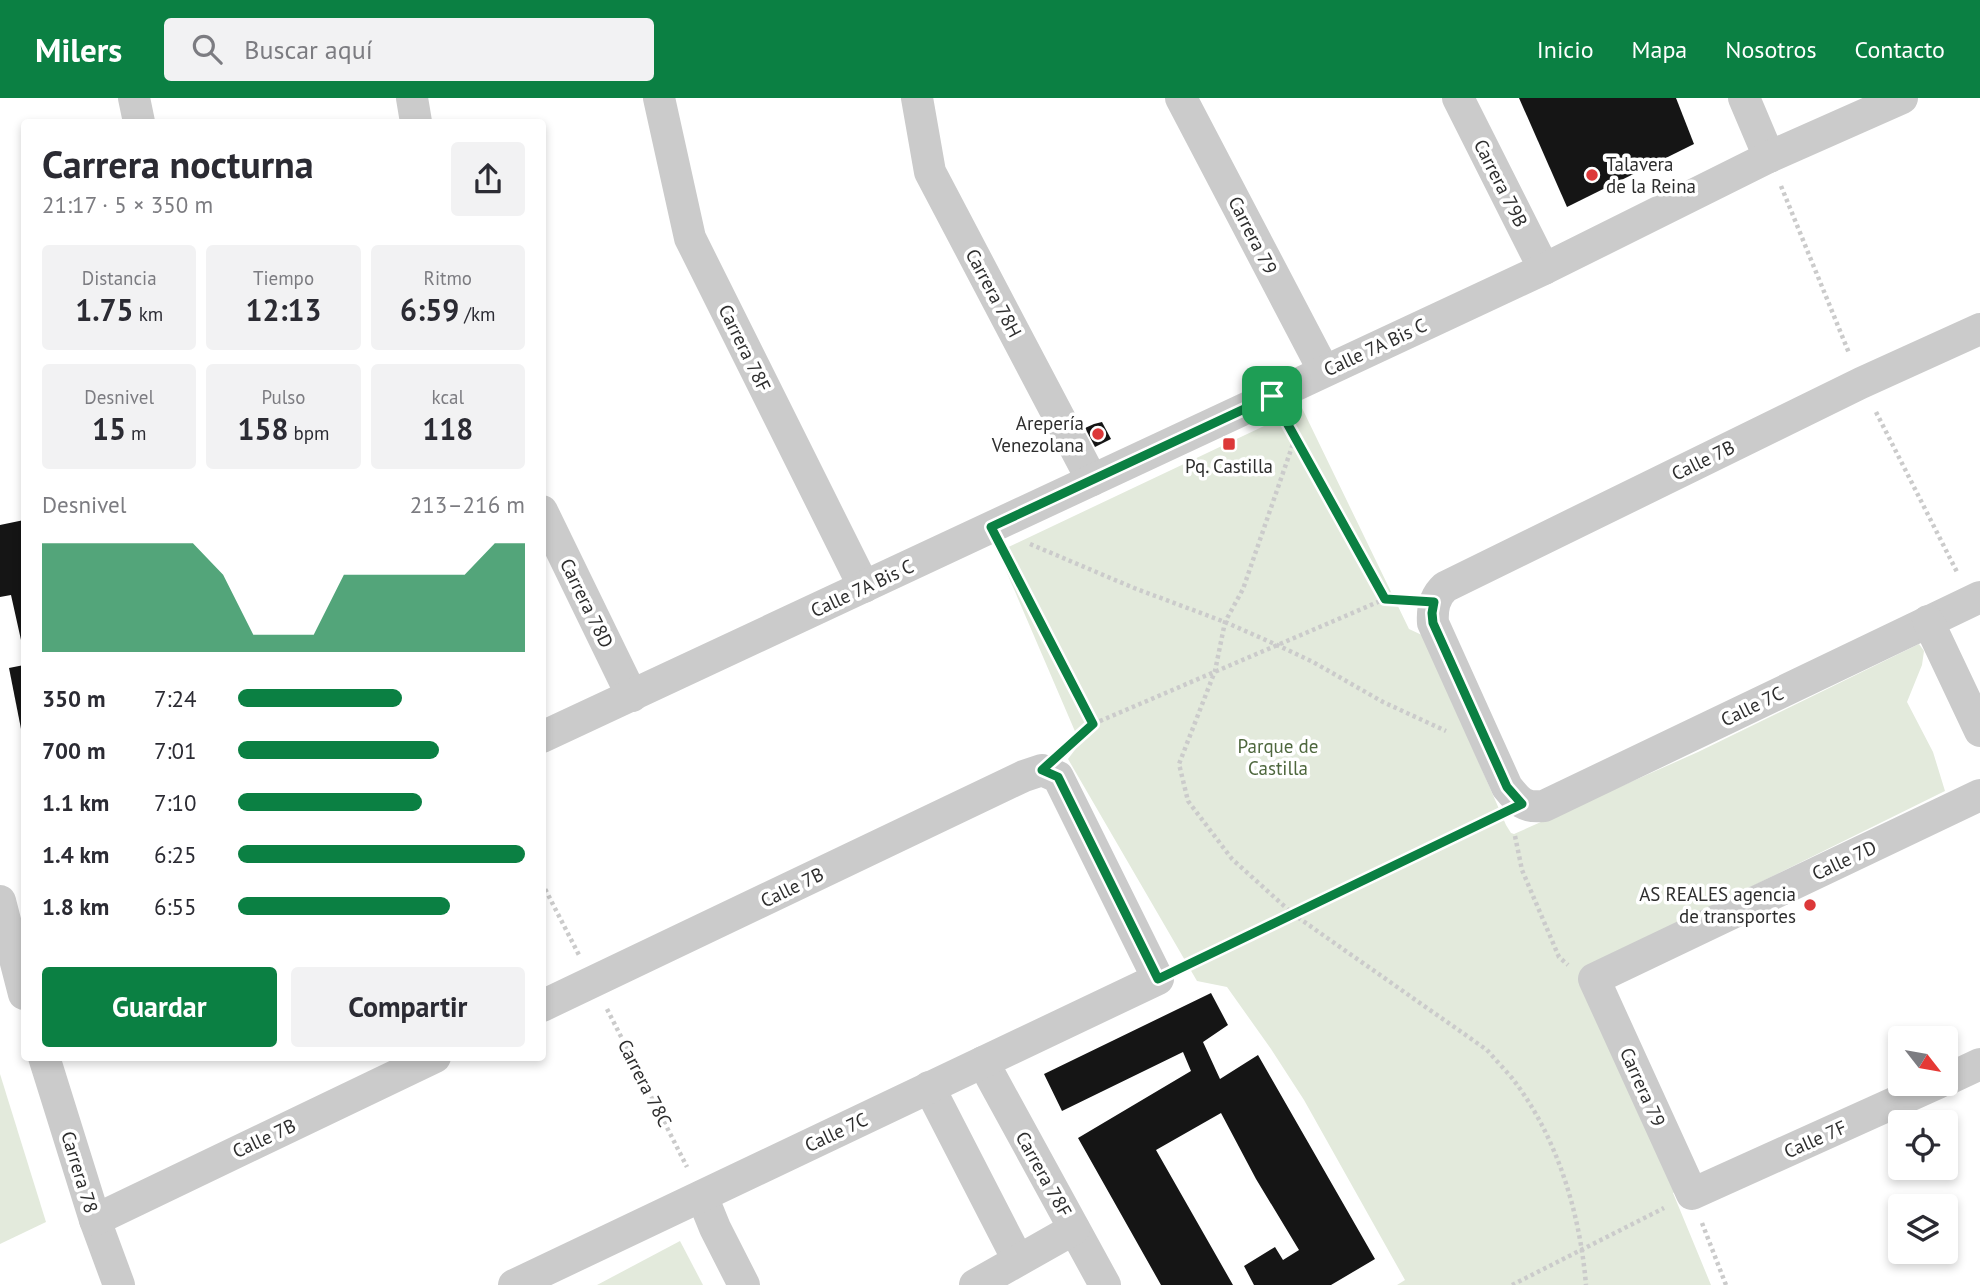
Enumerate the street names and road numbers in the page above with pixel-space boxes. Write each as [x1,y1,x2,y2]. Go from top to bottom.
street label: Carrera 79B [1469,135,1533,231]
street label: Carrera 79 [1223,192,1283,278]
street label: Carrera 78H [961,245,1027,341]
street label: Carrera 78F [714,300,776,396]
street label: Calle 7A Bis C [1320,313,1430,381]
street label: Calle 7B [1668,434,1738,486]
street label: Carrera 78D [555,554,619,652]
street label: Calle 7A Bis C [807,554,917,622]
street label: Calle 7C [1717,681,1787,731]
street label: Calle 7D [1808,835,1880,885]
street label: Calle 7B [757,861,827,913]
street label: Carrera 78C [613,1035,677,1131]
street label: Carrera 79 [1615,1044,1671,1130]
street label: Calle 7C [801,1107,871,1157]
street label: Calle 7B [228,1113,300,1163]
street label: Calle 7F [1780,1115,1850,1163]
street label: Carrera 78F [1011,1127,1077,1221]
street label: Carrera 78 [56,1128,104,1216]

